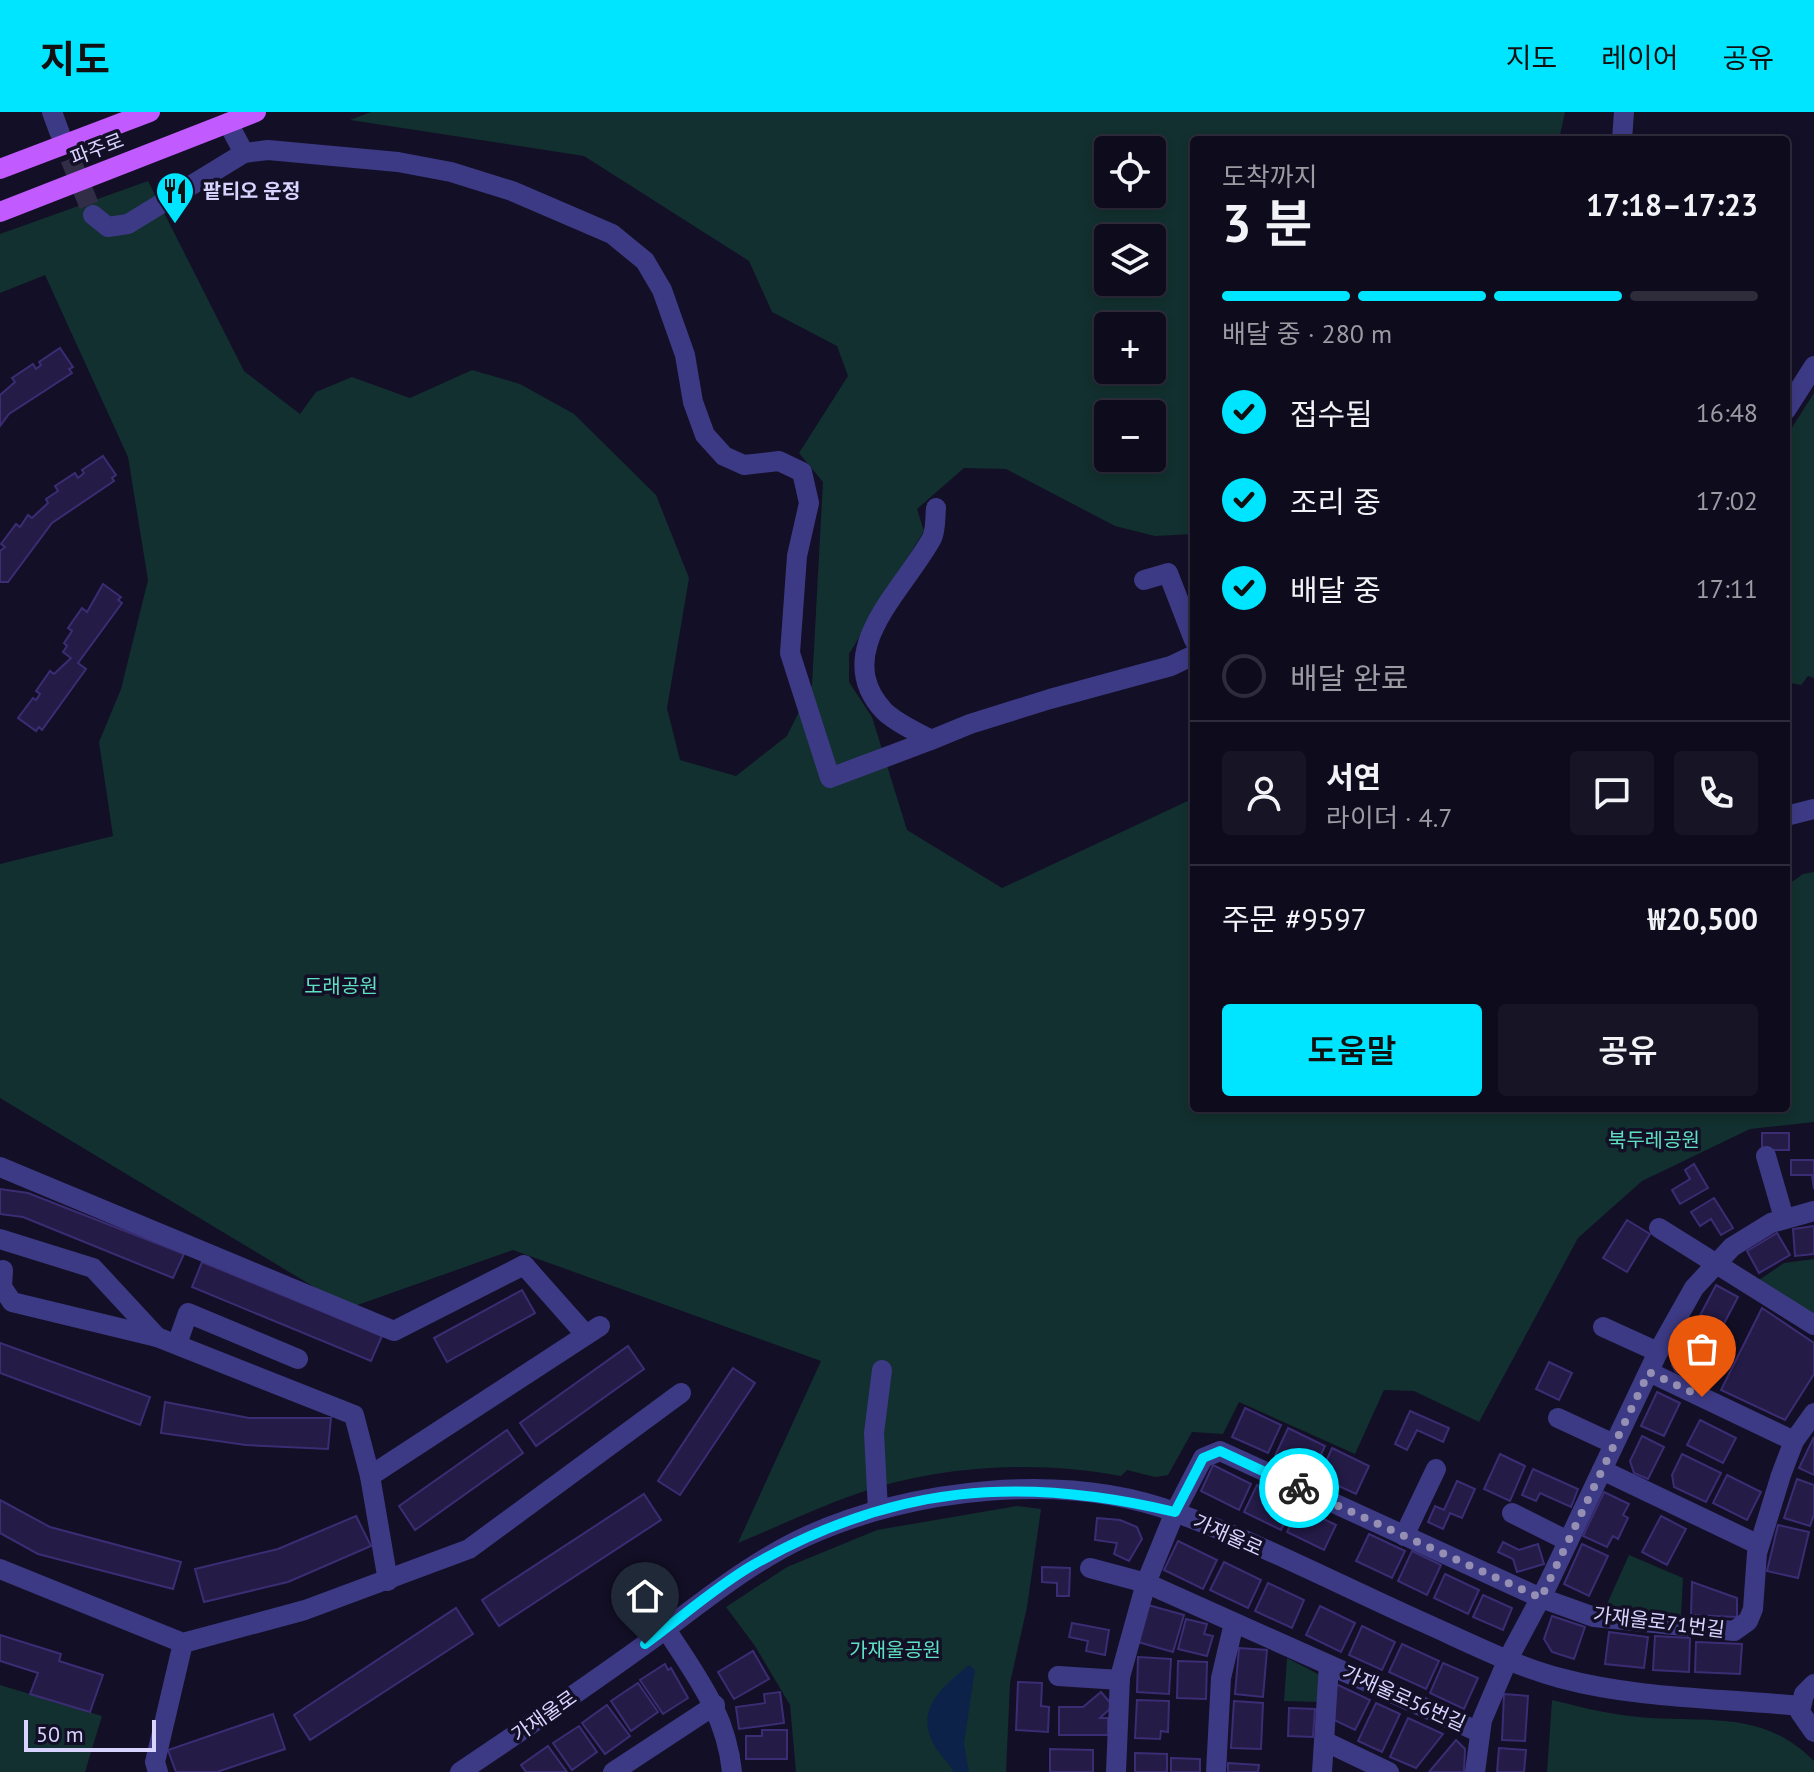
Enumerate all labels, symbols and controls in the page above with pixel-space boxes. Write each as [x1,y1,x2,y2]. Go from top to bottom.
text: 지도 [40,34,110,83]
text: 지도 [1506,39,1557,76]
text: 레이어 [1601,39,1678,76]
text: 공유 [1722,39,1774,76]
street label: 파주로 [67,127,127,171]
map controls [1094,136,1166,472]
button: locate [1094,136,1166,208]
text: 도착까지 [1222,160,1318,193]
restaurant icon: 팥티오 운정 [154,170,196,225]
place label: 팥티오 운정 [203,178,300,204]
text: 17:18–17:23 [1586,185,1758,224]
text: 3 분 [1222,189,1312,256]
button: layers [1094,224,1166,296]
button: + [1094,312,1166,384]
text: 배달 중 · 280 m [1222,317,1392,350]
icon: check [1222,390,1266,434]
text: 접수됨 [1290,394,1373,433]
text: 16:48 [1696,396,1758,429]
button: − [1094,400,1166,472]
icon: check [1222,478,1266,522]
text: 조리 중 [1290,482,1381,521]
text: 17:02 [1696,484,1758,517]
icon: check [1222,566,1266,610]
text: 배달 중 [1290,570,1381,609]
text: 17:11 [1696,572,1758,605]
text: 배달 완료 [1290,658,1408,697]
button: person [1222,751,1306,835]
button: chat [1570,751,1654,835]
button: phone [1674,751,1758,835]
text: 서연 [1326,757,1381,796]
text: 라이더 · 4.7 [1326,801,1453,834]
text: 주문 #9597 [1222,899,1367,938]
text: ₩20,500 [1648,899,1758,938]
park label: 도래공원 [304,973,378,999]
button: 도움말 [1222,1004,1482,1096]
button: 공유 [1498,1004,1758,1096]
park label: 북두레공원 [1608,1127,1700,1153]
pin [1668,1315,1736,1397]
icon: bag [1680,1327,1724,1371]
courier [1259,1448,1339,1528]
icon: bike [1277,1466,1321,1510]
street label: 가재울로 [1189,1508,1267,1562]
pin [611,1562,679,1644]
icon: home [623,1574,667,1618]
street label: 가재울로71번길 [1592,1601,1726,1643]
park label: 가재울공원 [849,1637,941,1663]
street label: 가재울로56번길 [1338,1659,1470,1737]
street label: 가재울로 [506,1684,582,1748]
scale bar [24,1716,156,1752]
text: 50 m [36,1720,84,1748]

